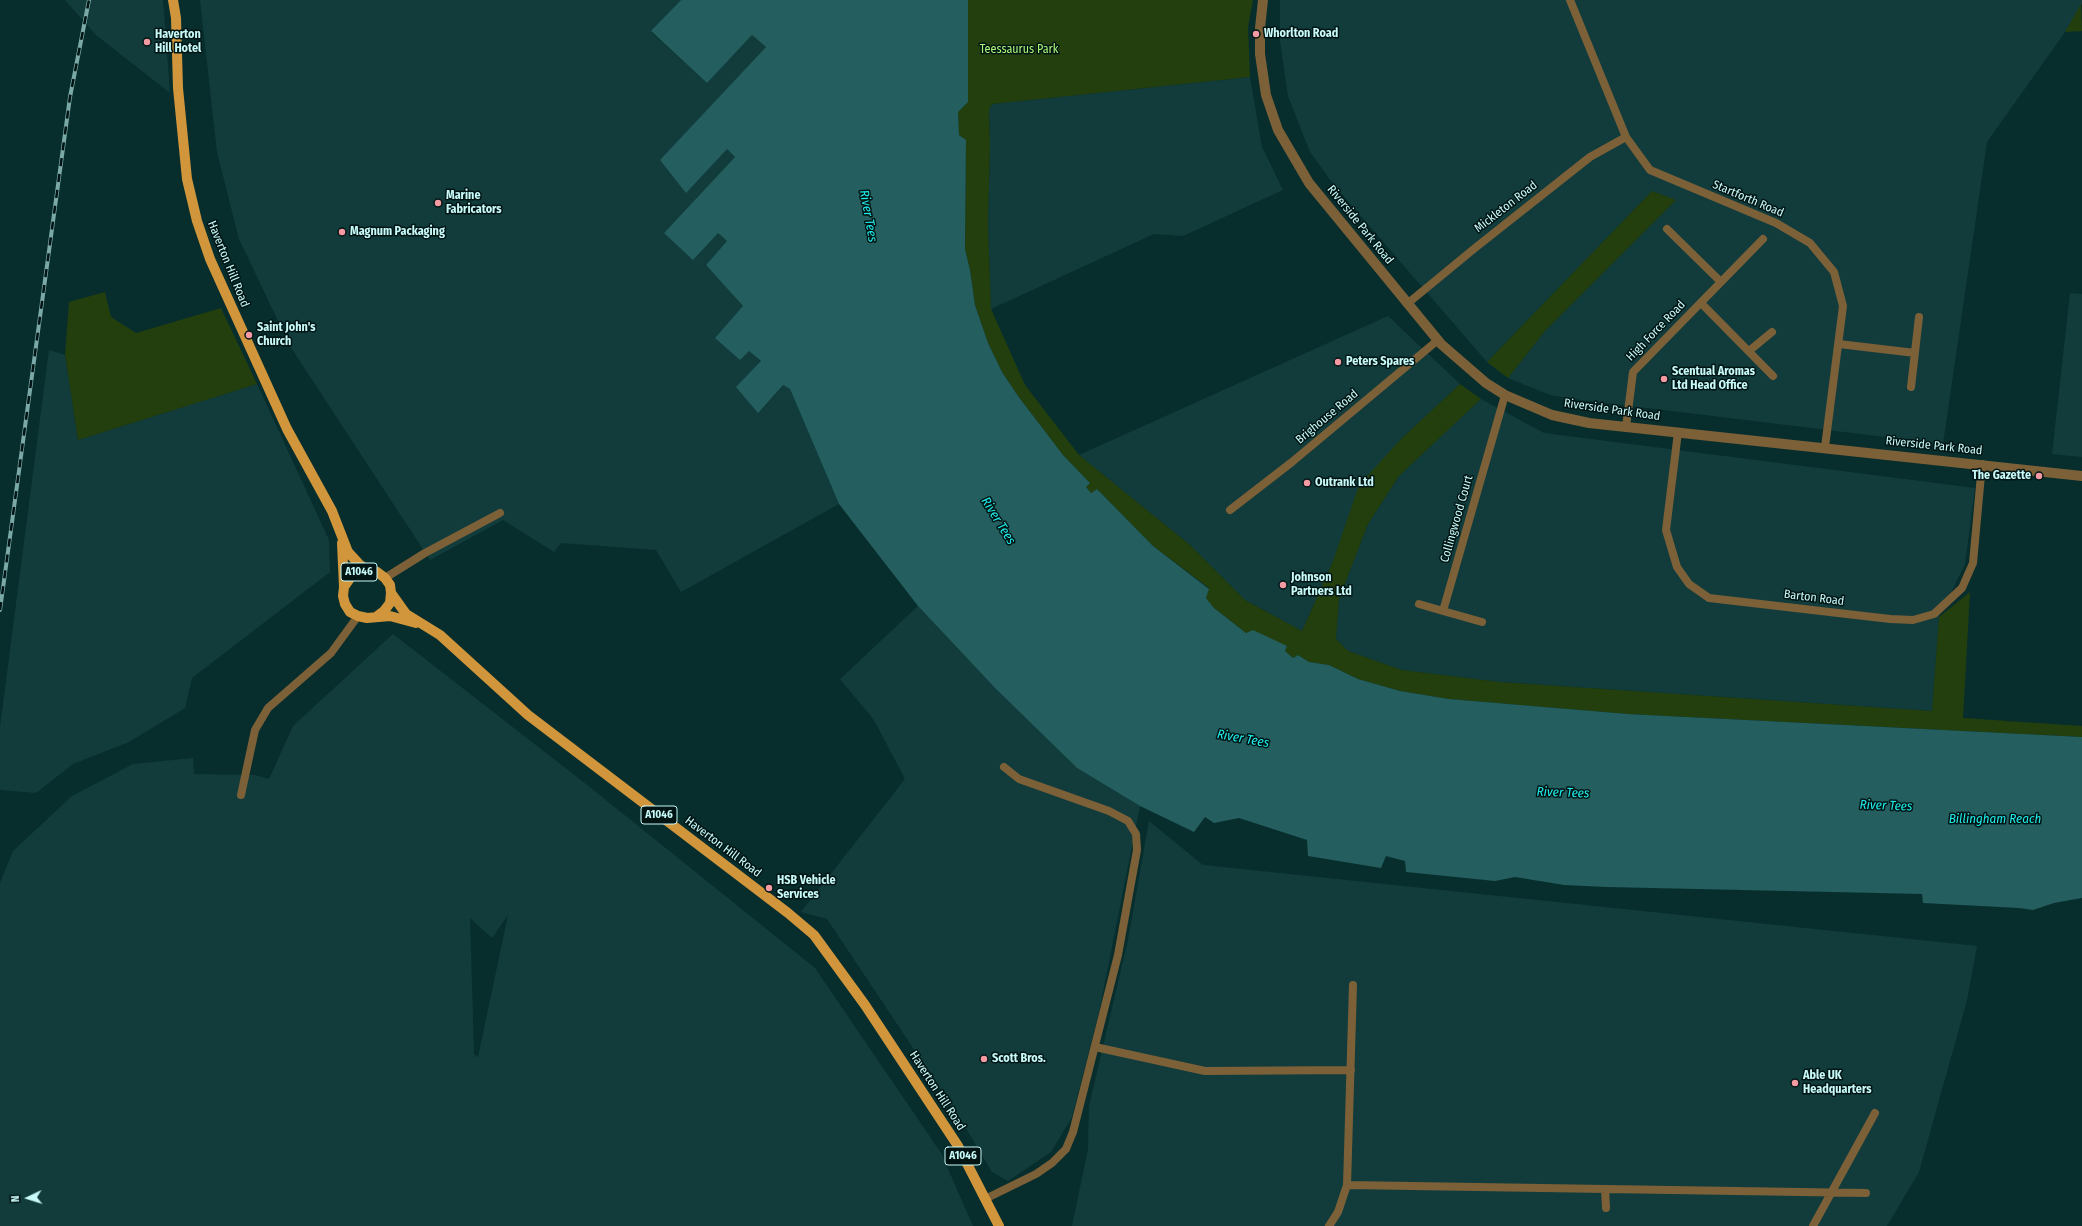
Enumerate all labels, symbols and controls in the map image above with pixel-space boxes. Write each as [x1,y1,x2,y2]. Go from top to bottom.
place label: Whorlton Road [1264,27,1338,41]
place label: Haverton Hill Hotel [155,28,201,56]
marker: Whorlton Road [1251,29,1261,39]
marker: Haverton Hill Hotel [142,37,152,47]
park label: Teessaurus Park [980,43,1058,57]
street label: Mickleton Road [1472,178,1540,236]
street label: Startforth Road [1710,178,1786,220]
street label: Riverside Park Road [1324,183,1396,267]
place label: Marine Fabricators [446,189,502,217]
water label: River Tees [856,189,880,243]
marker: Marine Fabricators [433,198,443,208]
street label: Haverton Hill Road [204,219,252,309]
place label: Magnum Packaging [350,225,445,239]
marker: Magnum Packaging [337,227,347,237]
street label: High Force Road [1624,298,1688,364]
place label: Saint John's Church [257,321,315,349]
marker: Saint John's Church [244,330,254,340]
place label: Peters Spares [1346,355,1414,369]
marker: Peters Spares [1333,357,1343,367]
place label: Scentual Aromas Ltd Head Office [1672,365,1755,393]
marker: Scentual Aromas Ltd Head Office [1659,374,1669,384]
street label: Brighouse Road [1293,387,1361,447]
street label: Riverside Park Road [1563,396,1661,424]
street label: Riverside Park Road [1885,434,1983,458]
place label: The Gazette [1972,469,2031,483]
marker: The Gazette [2034,471,2044,481]
street label: Collingwood Court [1438,474,1476,564]
place label: Outrank Ltd [1315,476,1374,490]
marker: Outrank Ltd [1302,478,1312,488]
water label: River Tees [977,494,1019,548]
road number: A1046 [341,563,377,581]
place label: Johnson Partners Ltd [1291,571,1352,599]
marker: Johnson Partners Ltd [1278,580,1288,590]
street label: Barton Road [1783,587,1845,609]
water label: River Tees [1216,727,1270,751]
water label: River Tees [1536,784,1590,802]
water label: River Tees [1859,797,1913,815]
road number: A1046 [641,806,677,824]
water label: Billingham Reach [1949,811,2041,827]
street label: Haverton Hill Road [682,814,764,880]
place label: HSB Vehicle Services [777,874,836,902]
marker: HSB Vehicle Services [764,883,774,893]
street label: Haverton Hill Road [906,1049,968,1133]
place label: Scott Bros. [992,1052,1046,1066]
marker: Scott Bros. [979,1054,989,1064]
place label: Able UK Headquarters [1803,1069,1871,1097]
marker: Able UK Headquarters [1790,1078,1800,1088]
road number: A1046 [945,1147,981,1165]
north arrow [8,1178,48,1218]
text: N [9,1195,22,1203]

